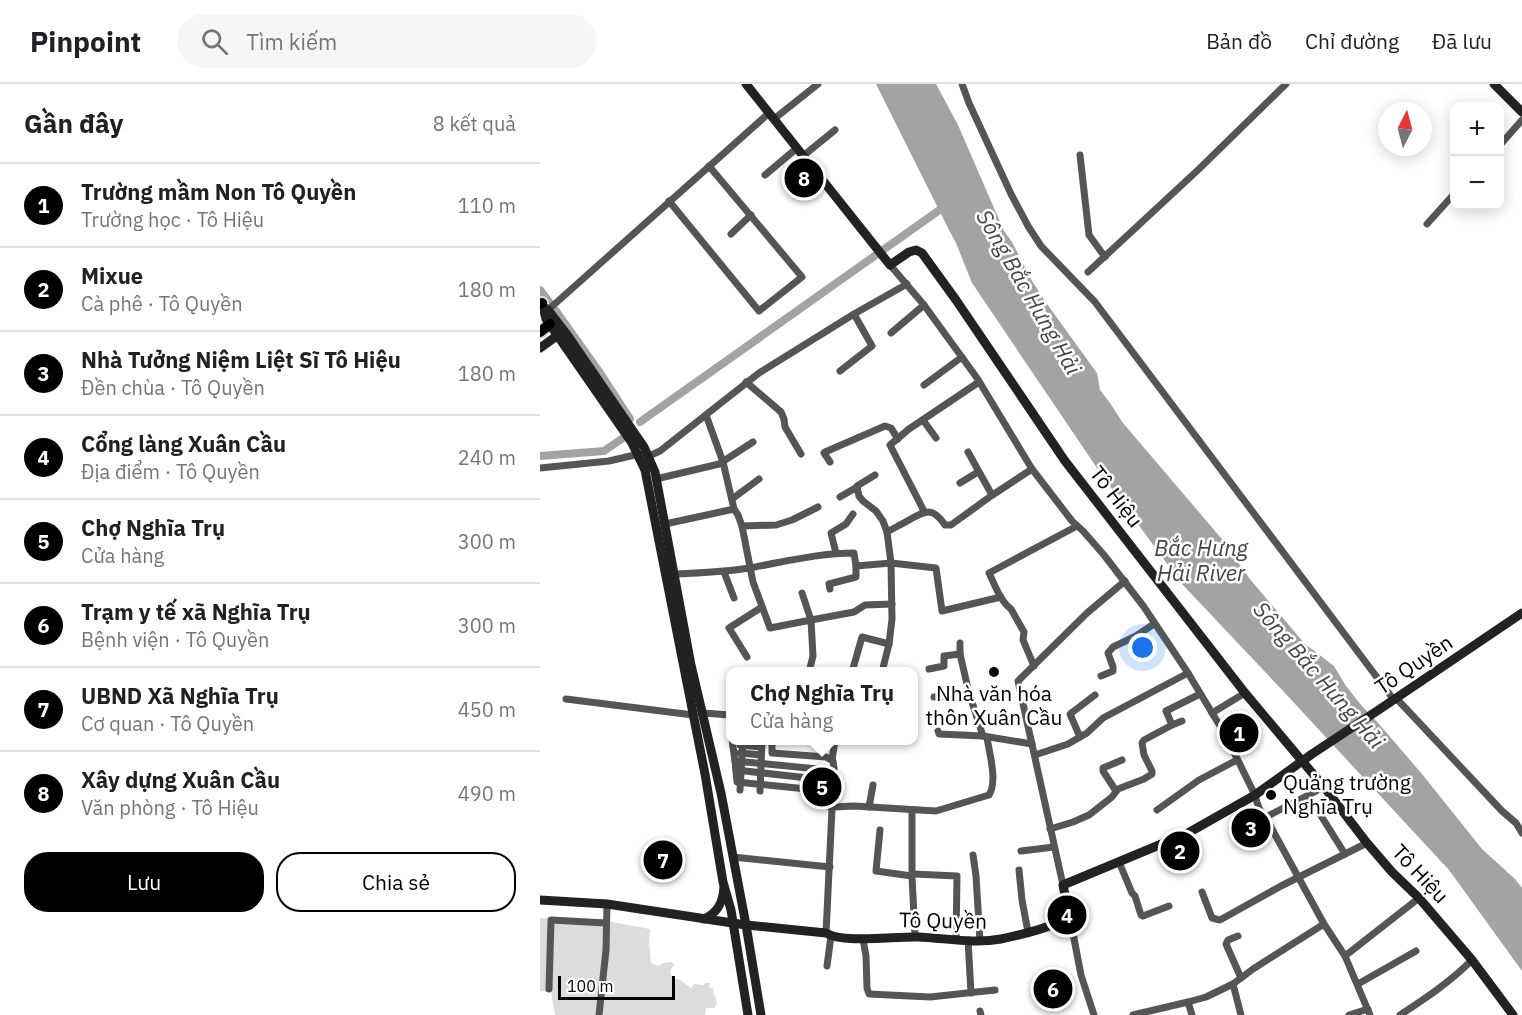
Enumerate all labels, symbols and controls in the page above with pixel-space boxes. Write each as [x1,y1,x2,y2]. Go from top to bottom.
search box [177,14,597,68]
text: Pinpoint [30,23,141,60]
icon: search [198,25,231,58]
text: Tìm kiếm [246,27,337,56]
text: Bản đồ [1206,27,1272,55]
text: Chỉ đường [1305,27,1399,55]
text: Đã lưu [1432,27,1492,55]
north arrow [1378,102,1432,156]
map controls [1450,102,1504,210]
button: + [1450,102,1504,156]
text: Gần đây [24,106,123,140]
text: 8 kết quả [433,110,516,137]
pin: 8 [784,156,824,200]
button: − [1450,156,1504,210]
text: Trường mầm Non Tô Quyền [81,177,356,206]
text: 1 [38,192,50,219]
text: 110 m [458,192,516,219]
water label: Sông Bắc Hưng Hải [970,204,1089,380]
text: Trường học · Tô Hiệu [81,206,264,233]
text: Mixue [81,261,143,290]
text: 2 [38,276,50,303]
text: 180 m [458,276,516,303]
text: Cà phê · Tô Quyền [81,290,243,317]
text: Nhà Tưởng Niệm Liệt Sĩ Tô Hiệu [81,345,401,374]
text: 3 [38,360,50,387]
text: 180 m [458,360,516,387]
text: Đền chùa · Tô Quyền [81,374,265,401]
text: Cổng làng Xuân Cầu [81,429,286,458]
text: 4 [38,444,50,471]
text: 240 m [458,444,516,471]
text: Địa điểm · Tô Quyền [81,458,260,485]
street label: Tô Hiệu [1084,460,1150,533]
text: Chợ Nghĩa Trụ [81,513,225,542]
text: 5 [38,528,50,555]
text: 300 m [458,528,516,555]
water label: Bắc Hưng Hải River [1154,533,1249,587]
text: Cửa hàng [81,542,164,569]
water label: Sông Bắc Hưng Hải [1247,595,1391,755]
text: Trạm y tế xã Nghĩa Trụ [81,597,311,626]
text: 6 [38,612,50,639]
text: 300 m [458,612,516,639]
text: Bệnh viện · Tô Quyền [81,626,269,653]
street label: Tô Quyền [1369,628,1458,700]
your location [1128,633,1157,662]
marker: Nhà văn hóa thôn Xuân Cầu [987,665,1001,679]
popup [726,667,918,745]
text: Chợ Nghĩa Trụ [750,678,894,707]
place label: Nhà văn hóa thôn Xuân Cầu [926,679,1062,731]
text: UBND Xã Nghĩa Trụ [81,681,279,710]
text: 7 [38,696,50,723]
text: 450 m [458,696,516,723]
text: Cửa hàng [750,707,833,734]
text: Cơ quan · Tô Quyền [81,710,254,737]
pin: 1 [1220,710,1258,756]
pin: 5 [802,764,842,810]
text: Xây dựng Xuân Cầu [81,765,280,794]
place label: Quảng trường Nghĩa Trụ [1283,768,1411,820]
text: 8 [38,780,50,807]
text: 490 m [458,780,516,807]
marker: Quảng trường Nghĩa Trụ [1264,788,1278,802]
text: Văn phòng · Tô Hiệu [81,794,259,821]
pin: 3 [1232,806,1270,850]
pin: 2 [1160,828,1200,873]
pin: 7 [644,838,682,882]
street label: Tô Hiệu [1386,838,1455,909]
button: Lưu [24,852,264,912]
button: Chia sẻ [276,852,516,912]
pin: 4 [1048,892,1086,938]
street label: Tô Quyền [899,905,987,935]
pin: 6 [1034,966,1072,1012]
scale bar [558,973,675,1000]
text: 100 m [567,976,614,996]

